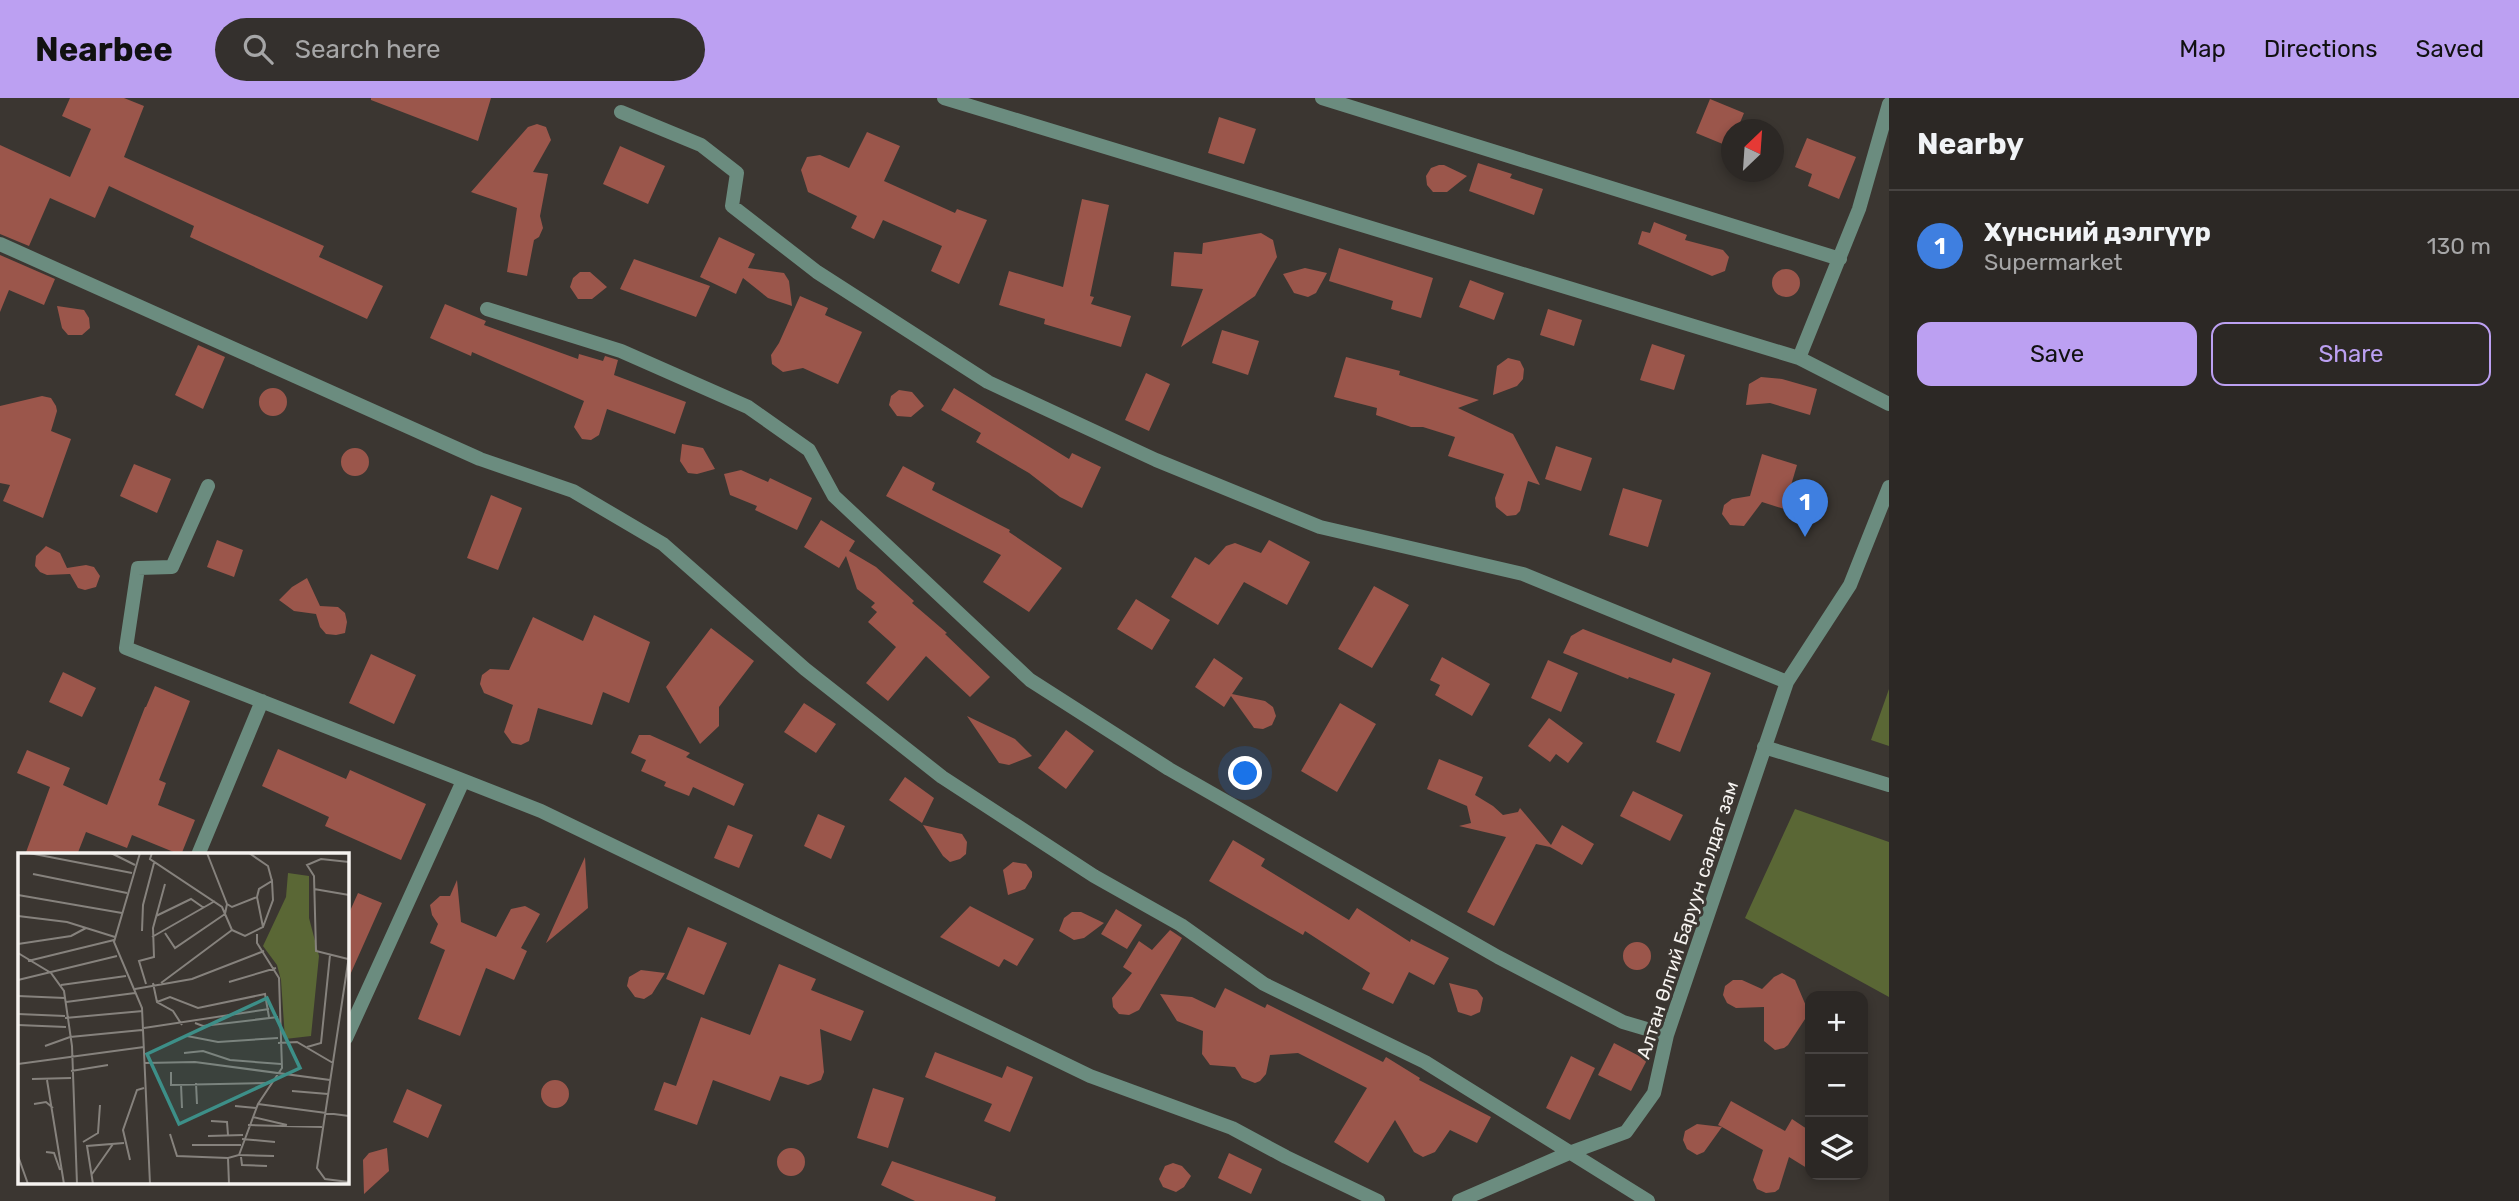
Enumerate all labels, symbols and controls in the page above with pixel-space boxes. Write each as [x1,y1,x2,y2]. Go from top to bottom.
search box [215,18,705,81]
text: Nearbee [35,30,173,69]
icon: search [239,30,277,68]
text: Search here [295,34,441,65]
text: Map [2179,35,2226,63]
text: Directions [2264,35,2377,63]
text: Saved [2415,35,2484,63]
north arrow [1721,119,1784,182]
text: Nearby [1917,126,2024,162]
text: Хүнсний дэлгүүр [1984,217,2211,248]
text: 1 [1934,232,1946,260]
text: 130 m [2427,232,2491,260]
text: Supermarket [1984,248,2122,276]
button: Save [1917,322,2197,386]
button: Share [2211,322,2491,386]
pin: 1 [1782,479,1828,537]
your location [1228,756,1262,790]
street label: Алтан Өлгий Баруун салдаг зам [1632,778,1743,1062]
inset map [18,853,348,1184]
map controls [1805,991,1868,1180]
button: + [1805,991,1868,1054]
button: − [1805,1054,1868,1117]
button: layers [1805,1117,1868,1180]

